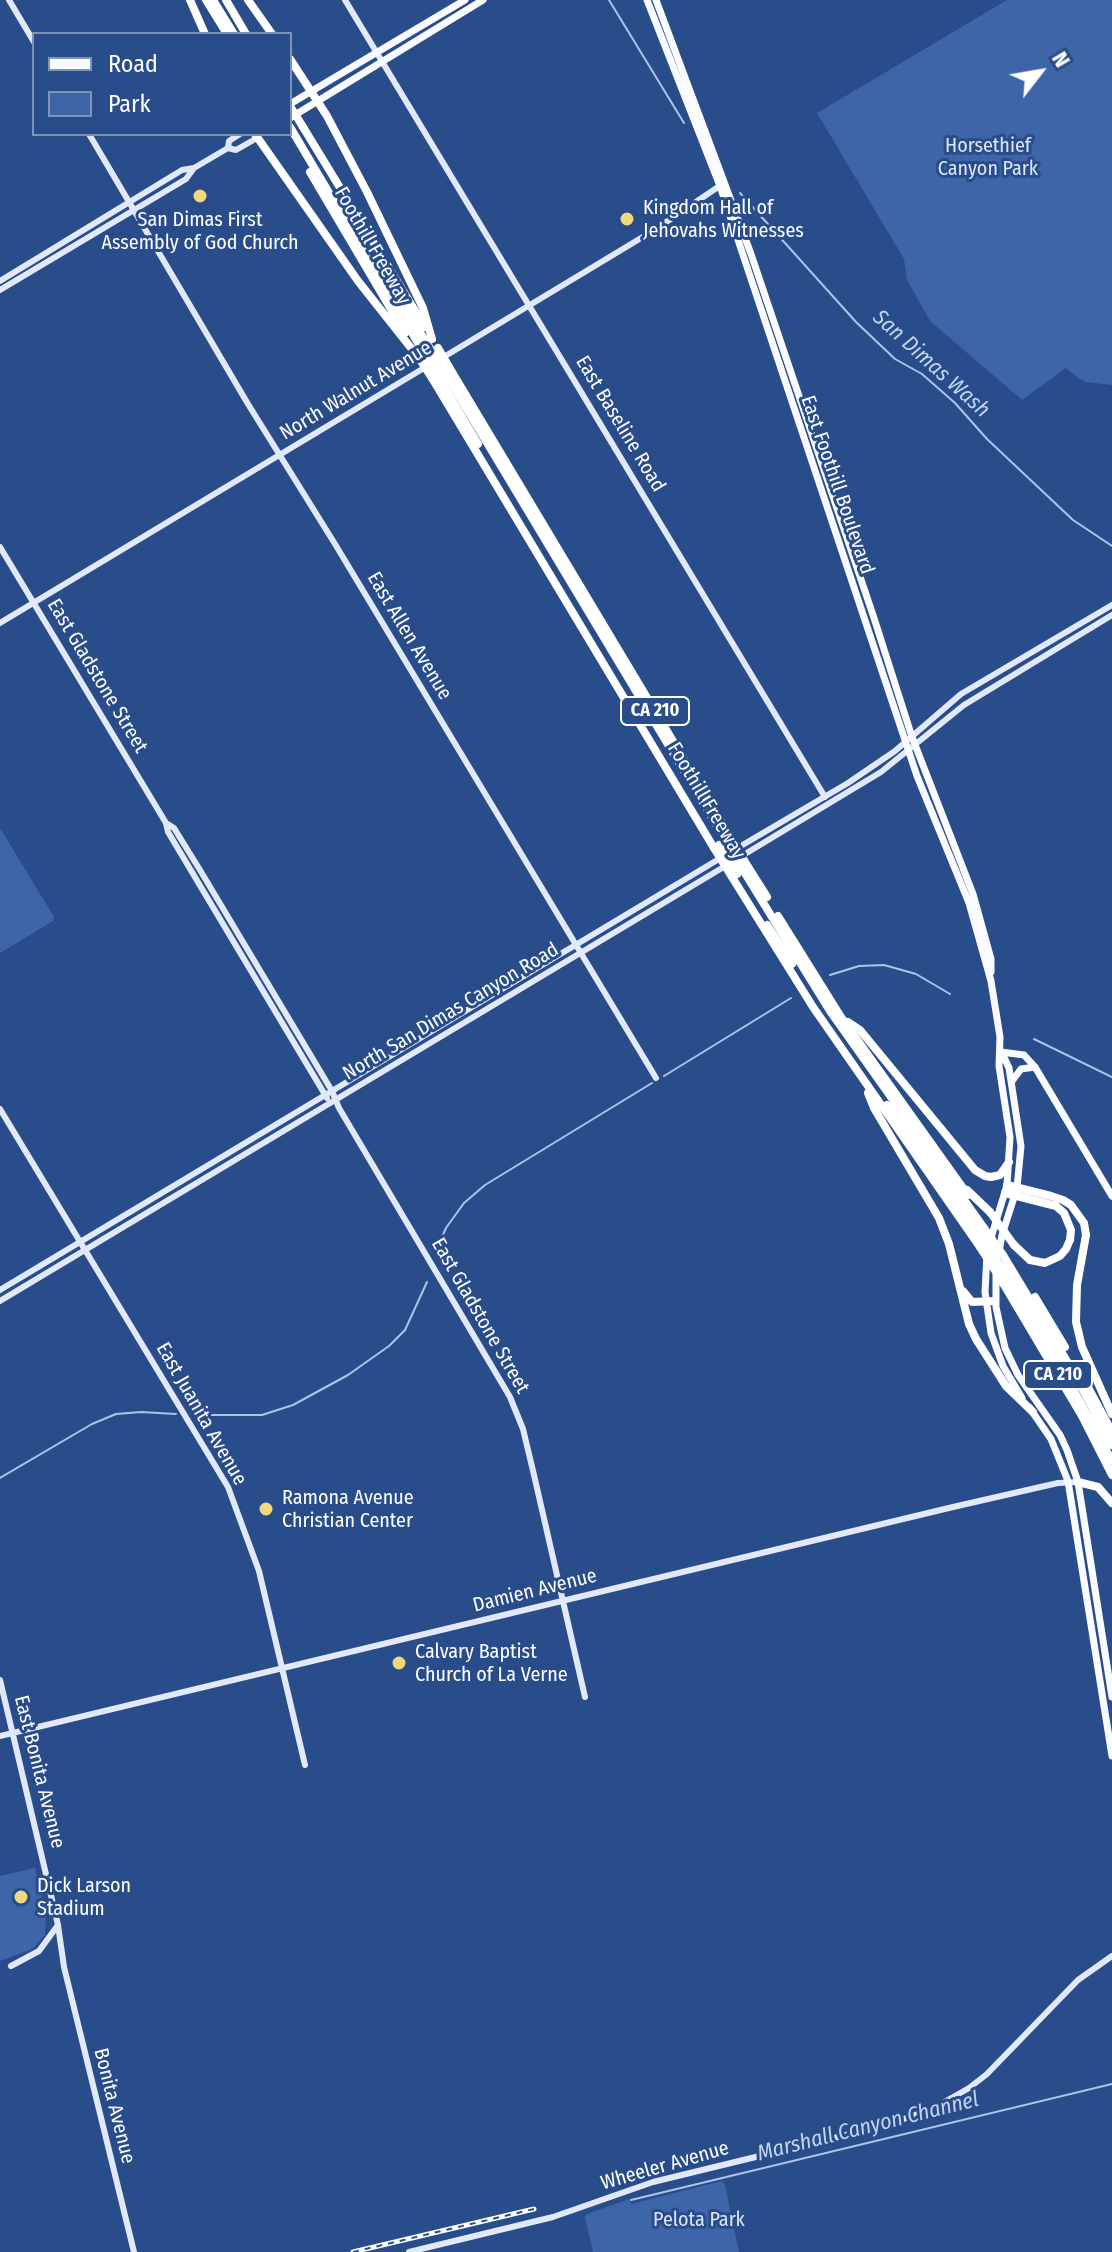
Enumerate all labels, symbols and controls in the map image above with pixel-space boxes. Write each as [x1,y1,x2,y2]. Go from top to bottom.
legend [32,32,292,136]
north arrow [1000,32,1080,112]
text: N [1046,47,1076,72]
text: Road [108,50,158,78]
text: Park [108,90,151,118]
park label: Horsethief Canyon Park [938,134,1038,181]
street label: Foothill Freeway [329,183,415,309]
marker: San Dimas First Assembly of God Church [191,187,209,205]
place label: Kingdom Hall of Jehovahs Witnesses [643,196,804,243]
place label: San Dimas First Assembly of God Church [101,208,299,255]
marker: Kingdom Hall of Jehovahs Witnesses [618,210,636,228]
water label: San Dimas Wash [867,305,995,423]
street label: North Walnut Avenue [276,336,436,446]
street label: East Baseline Road [570,352,670,496]
street label: East Foothill Boulevard [795,392,879,578]
street label: East Allen Avenue [361,568,457,704]
street label: East Gladstone Street [42,595,152,757]
road number: CA 210 [621,697,689,725]
street label: Foothill Freeway [662,738,750,864]
street label: North San Dimas Canyon Road [339,938,563,1086]
street label: East Gladstone Street [426,1234,534,1398]
street label: East Juanita Avenue [150,1338,252,1490]
road number: CA 210 [1024,1361,1092,1389]
place label: Ramona Avenue Christian Center [282,1486,414,1533]
marker: Ramona Avenue Christian Center [257,1500,275,1518]
street label: Damien Avenue [471,1564,599,1618]
place label: Calvary Baptist Church of La Verne [415,1640,568,1687]
marker: Calvary Baptist Church of La Verne [390,1654,408,1672]
street label: East Bonita Avenue [8,1693,70,1851]
place label: Dick Larson Stadium [37,1874,131,1921]
marker: Dick Larson Stadium [12,1888,30,1906]
street label: Bonita Avenue [88,2046,140,2166]
water label: Marshall Canyon Channel [755,2087,981,2167]
street label: Wheeler Avenue [598,2136,732,2196]
park label: Pelota Park [653,2208,745,2232]

